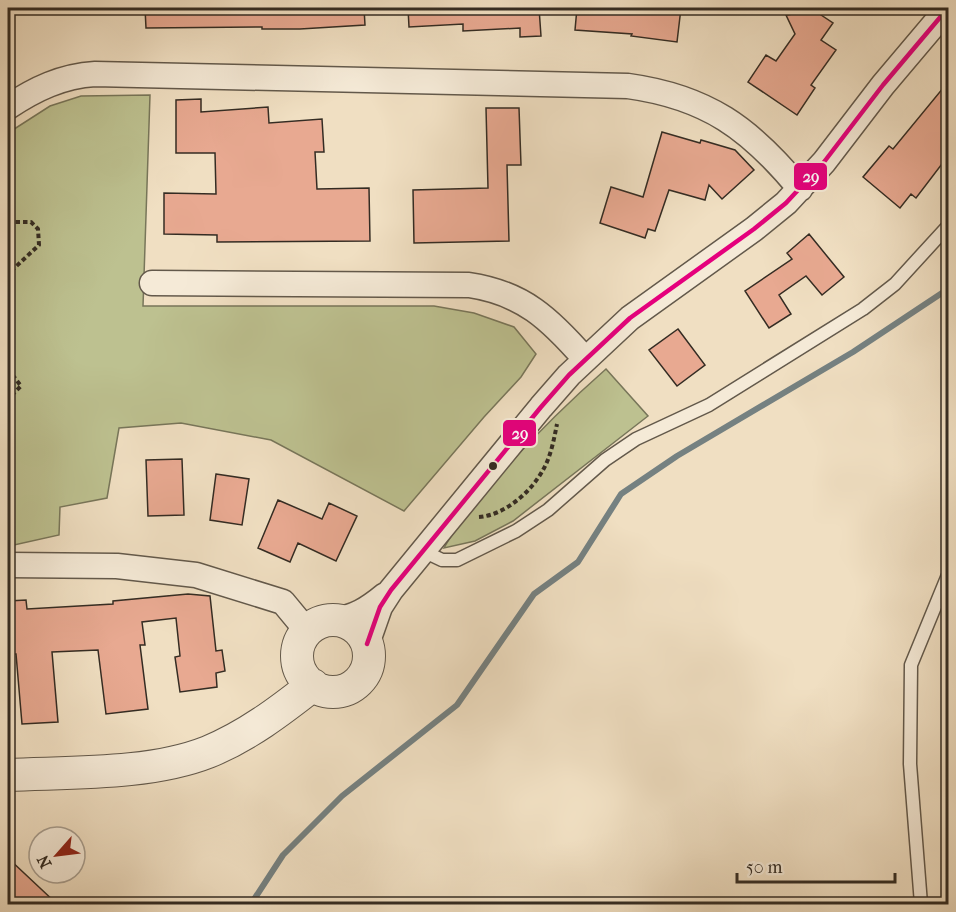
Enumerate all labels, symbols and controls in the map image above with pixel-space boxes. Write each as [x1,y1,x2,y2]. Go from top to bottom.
line badge: 29 [793,162,828,191]
text: 29 [803,167,819,187]
line badge: 29 [502,419,537,447]
text: 29 [512,424,528,444]
unlabelled marker [487,460,499,472]
north arrow [27,825,87,885]
scale bar [737,846,894,884]
text: N [33,851,55,872]
text: 50 m [746,857,783,878]

